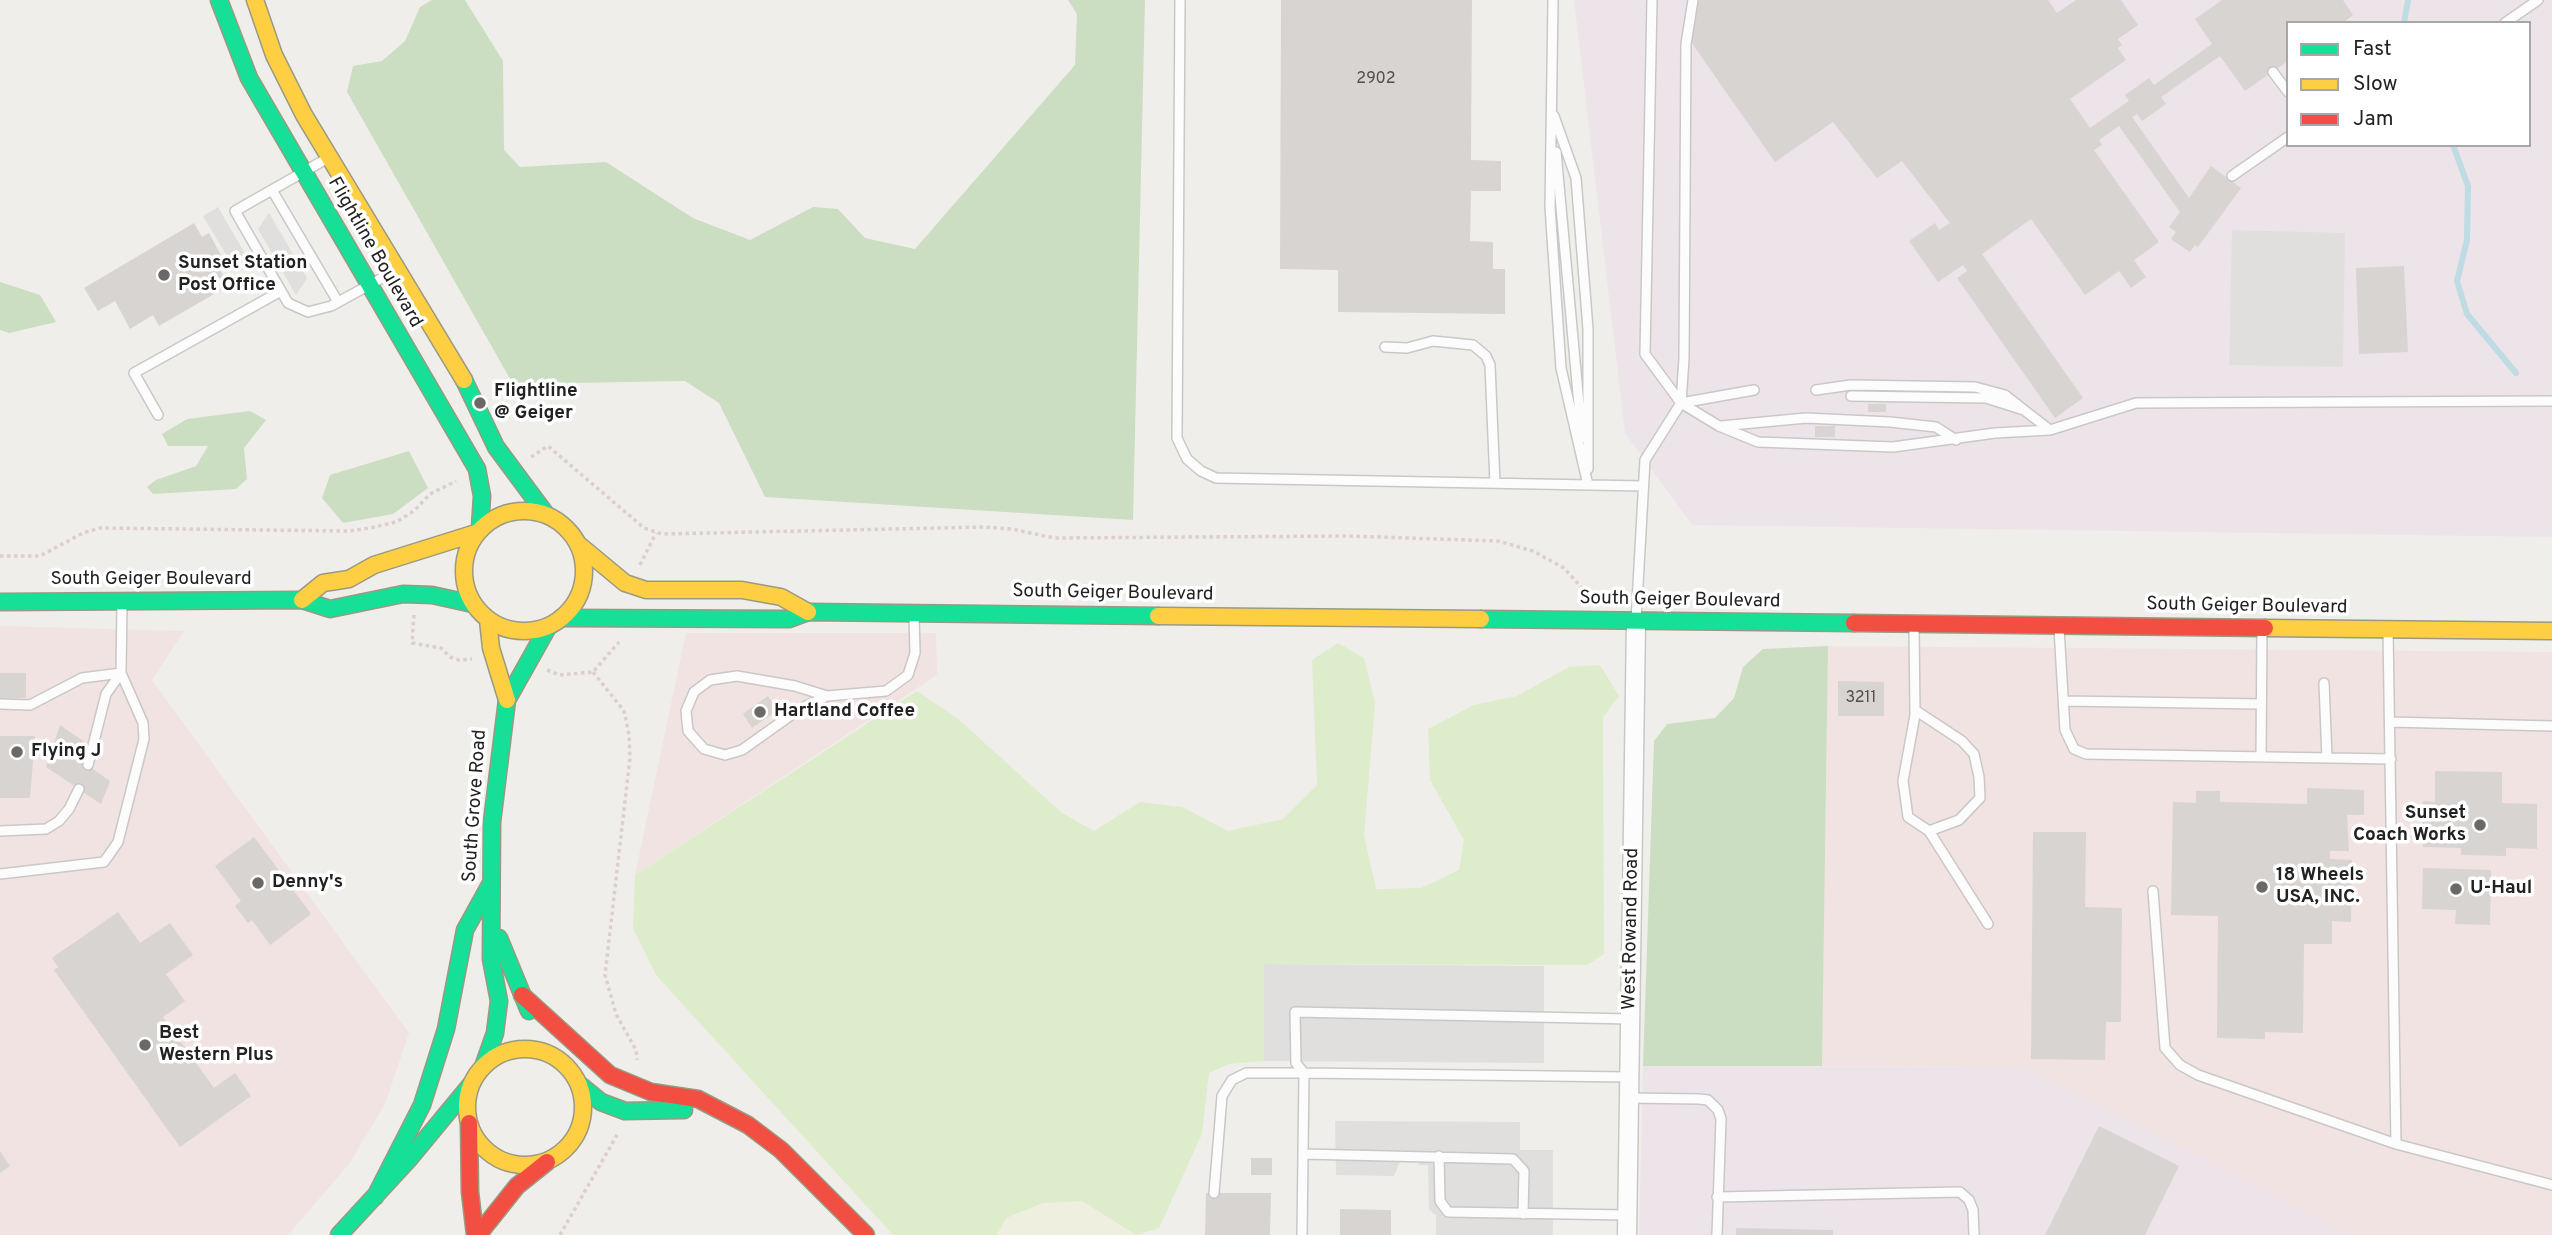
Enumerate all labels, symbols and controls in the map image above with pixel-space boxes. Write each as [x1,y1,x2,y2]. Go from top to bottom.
legend [2286,21,2531,147]
text: Fast [2353,36,2392,63]
house number: 2902 [1356,70,1396,90]
text: Slow [2353,71,2398,98]
text: Jam [2353,106,2394,133]
street label: Flightline Boulevard [322,174,426,332]
place label: Sunset Station Post Office [178,253,307,297]
marker: Sunset Station Post Office [156,267,172,283]
place label: Flightline @ Geiger [494,381,578,425]
marker: Flightline @ Geiger [472,395,488,411]
street label: South Geiger Boulevard [50,569,252,591]
street label: South Geiger Boulevard [1012,581,1214,607]
street label: South Geiger Boulevard [1579,588,1781,614]
street label: South Geiger Boulevard [2146,594,2348,620]
house number: 3211 [1845,689,1877,709]
place label: Hartland Coffee [774,701,915,723]
marker: Hartland Coffee [752,704,768,720]
street label: South Grove Road [459,729,493,883]
place label: Flying J [31,741,101,763]
marker: Flying J [9,744,25,760]
place label: Sunset Coach Works [2353,803,2466,847]
marker: Sunset Coach Works [2472,817,2488,833]
street label: West Rowand Road [1619,848,1645,1010]
place label: 18 Wheels USA, INC. [2276,865,2364,909]
place label: Denny's [272,872,343,894]
marker: Denny's [250,875,266,891]
place label: U-Haul [2470,878,2532,900]
marker: 18 Wheels USA, INC. [2254,879,2270,895]
marker: U-Haul [2448,881,2464,897]
place label: Best Western Plus [159,1023,274,1067]
marker: Best Western Plus [137,1037,153,1053]

